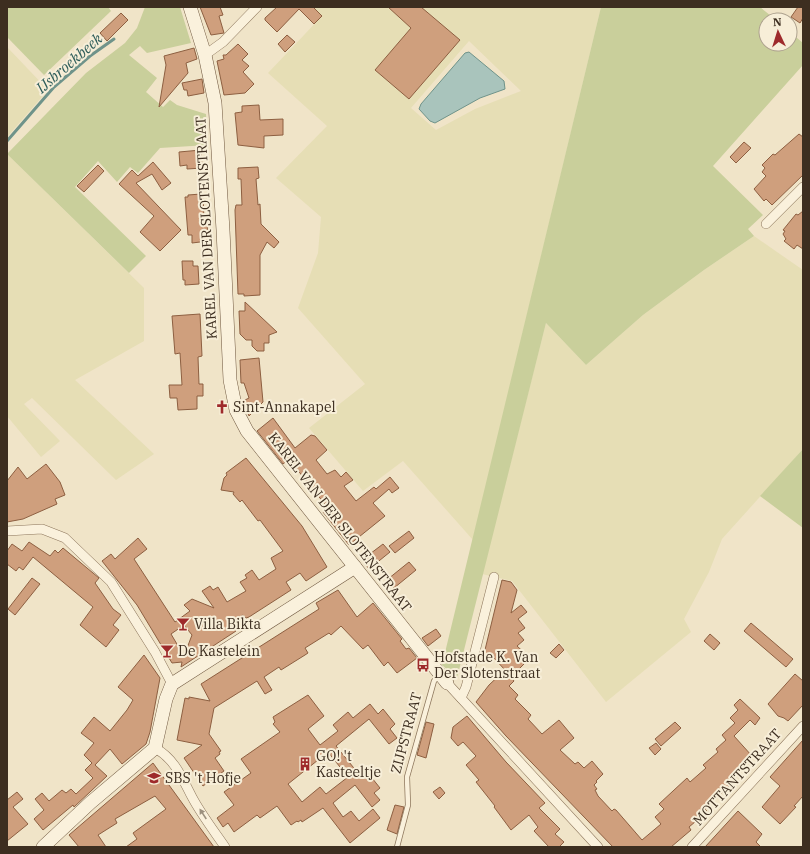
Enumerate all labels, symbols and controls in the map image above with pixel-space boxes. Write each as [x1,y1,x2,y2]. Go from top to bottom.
north arrow [758,12,798,52]
text: N [772,15,782,29]
water label: IJsbroekbeek [31,29,106,98]
street label: KAREL VAN DER SLOTENSTRAAT [191,116,221,340]
place label: Sint-Annakapel [233,398,336,416]
church icon: Sint-Annakapel [214,399,230,415]
street label: KAREL VAN DER SLOTENSTRAAT [264,429,416,615]
place label: Villa Bikta [194,615,261,633]
bar icon: Villa Bikta [175,616,191,632]
place label: De Kastelein [178,642,260,660]
bar icon: De Kastelein [159,643,175,659]
place label: Hofstade K. Van Der Slotenstraat [434,648,541,682]
bus stop icon: Hofstade K. Van Der Slotenstraat [415,657,431,673]
street label: ZIJPSTRAAT [387,690,425,776]
street label: MOTTANTSTRAAT [689,725,785,829]
place label: GO! 't Kasteeltje [316,747,381,781]
building icon: GO! 't Kasteeltje [297,756,313,772]
place label: SBS 't Hofje [165,769,241,787]
school or university icon: SBS 't Hofje [146,770,162,786]
one-way arrow [199,809,207,820]

